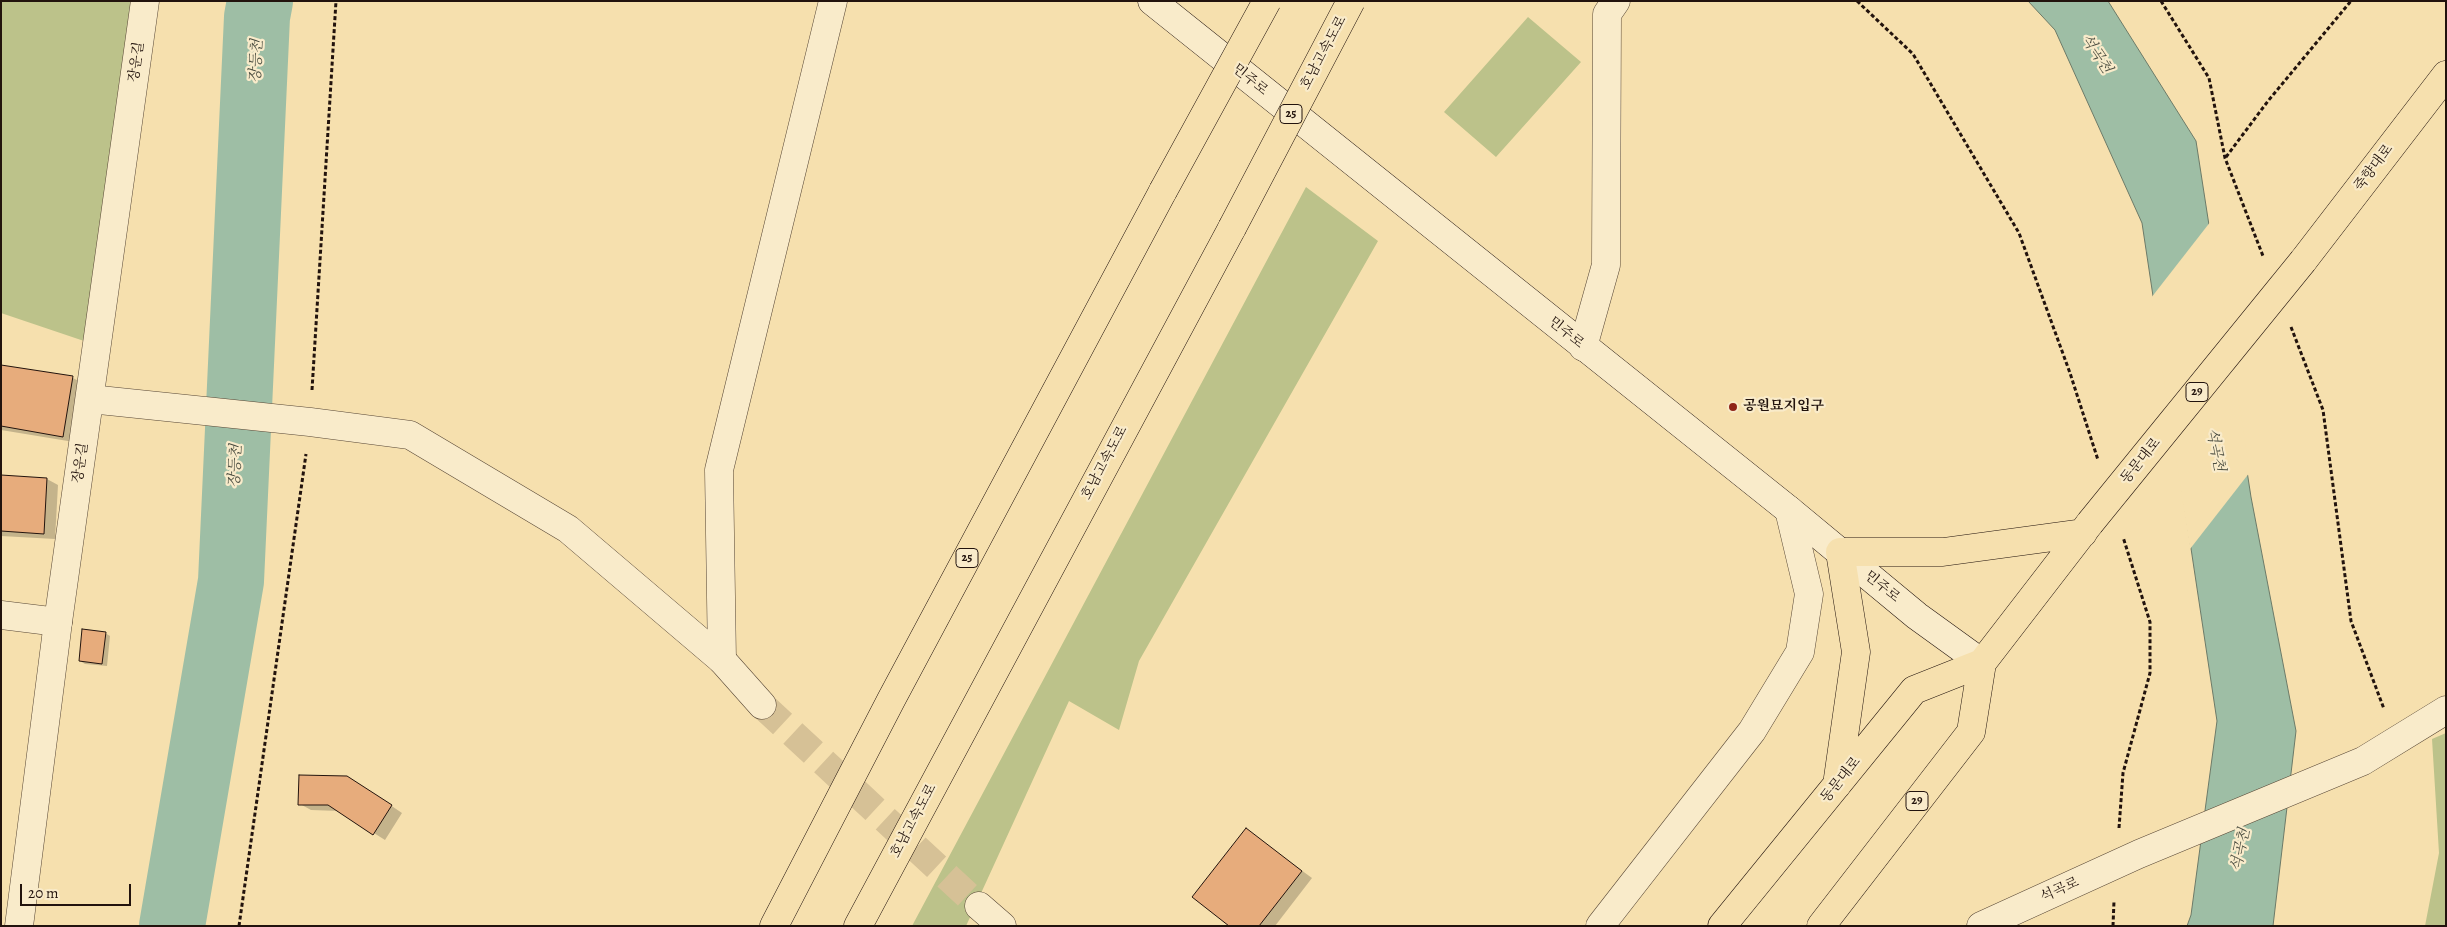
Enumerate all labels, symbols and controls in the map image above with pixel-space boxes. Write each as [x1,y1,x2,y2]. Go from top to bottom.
street label: 호남고속도로 [1298,13,1350,93]
water label: 석곡천 [2077,31,2115,77]
water label: 장등천 [247,39,267,83]
street label: 장운길 [126,41,148,83]
street label: 민주로 [1229,61,1271,99]
road number: 25 [1280,105,1302,124]
street label: 죽향대로 [2351,141,2397,195]
street label: 민주로 [1545,314,1587,352]
road number: 29 [2186,382,2208,402]
place label: 공원묘지입구 [1743,399,1824,415]
marker: 공원묘지입구 [1727,401,1739,413]
street label: 호남고속도로 [1079,423,1131,503]
water label: 석곡천 [2202,427,2228,473]
street label: 동문대로 [2117,435,2165,487]
street label: 장운길 [70,442,92,484]
water label: 장등천 [226,444,246,488]
road number: 25 [956,548,978,568]
street label: 민주로 [1861,568,1903,606]
street label: 동문대로 [1817,754,1865,806]
street label: 호남고속도로 [888,781,940,861]
road number: 29 [1906,791,1928,810]
water label: 석곡천 [2228,827,2254,873]
scale bar [22,874,134,906]
street label: 석곡로 [2038,874,2082,906]
text: 20 m [28,883,59,903]

